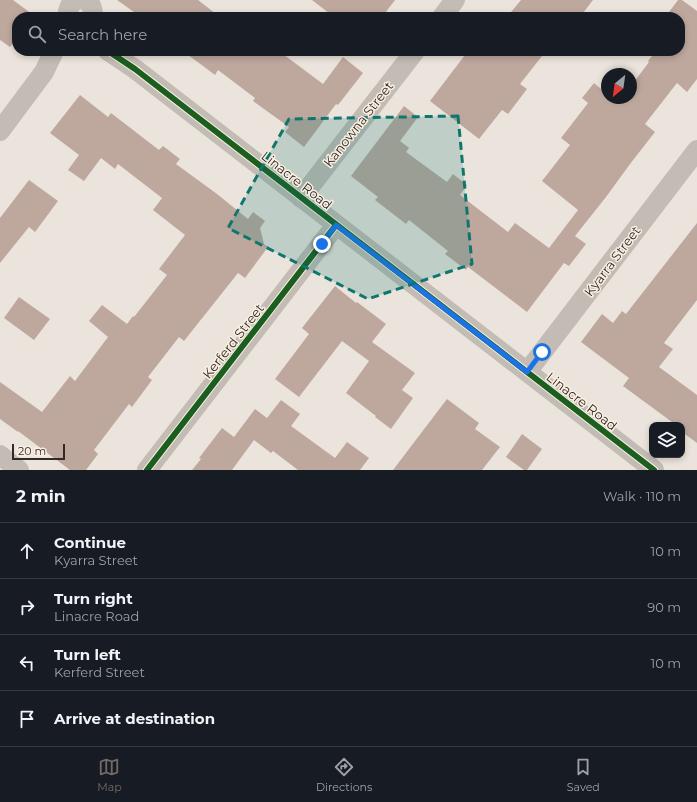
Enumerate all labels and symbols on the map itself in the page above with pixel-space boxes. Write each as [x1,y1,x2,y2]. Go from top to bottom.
north arrow [601,68,637,104]
street label: Kanowna Street [320,78,396,170]
street label: Linacre Road [258,147,336,213]
street label: Kyarra Street [580,223,644,299]
route end [313,235,331,253]
street label: Kerferd Street [199,300,267,382]
route start [533,343,551,361]
street label: Linacre Road [543,368,621,434]
scale bar [12,442,65,461]

